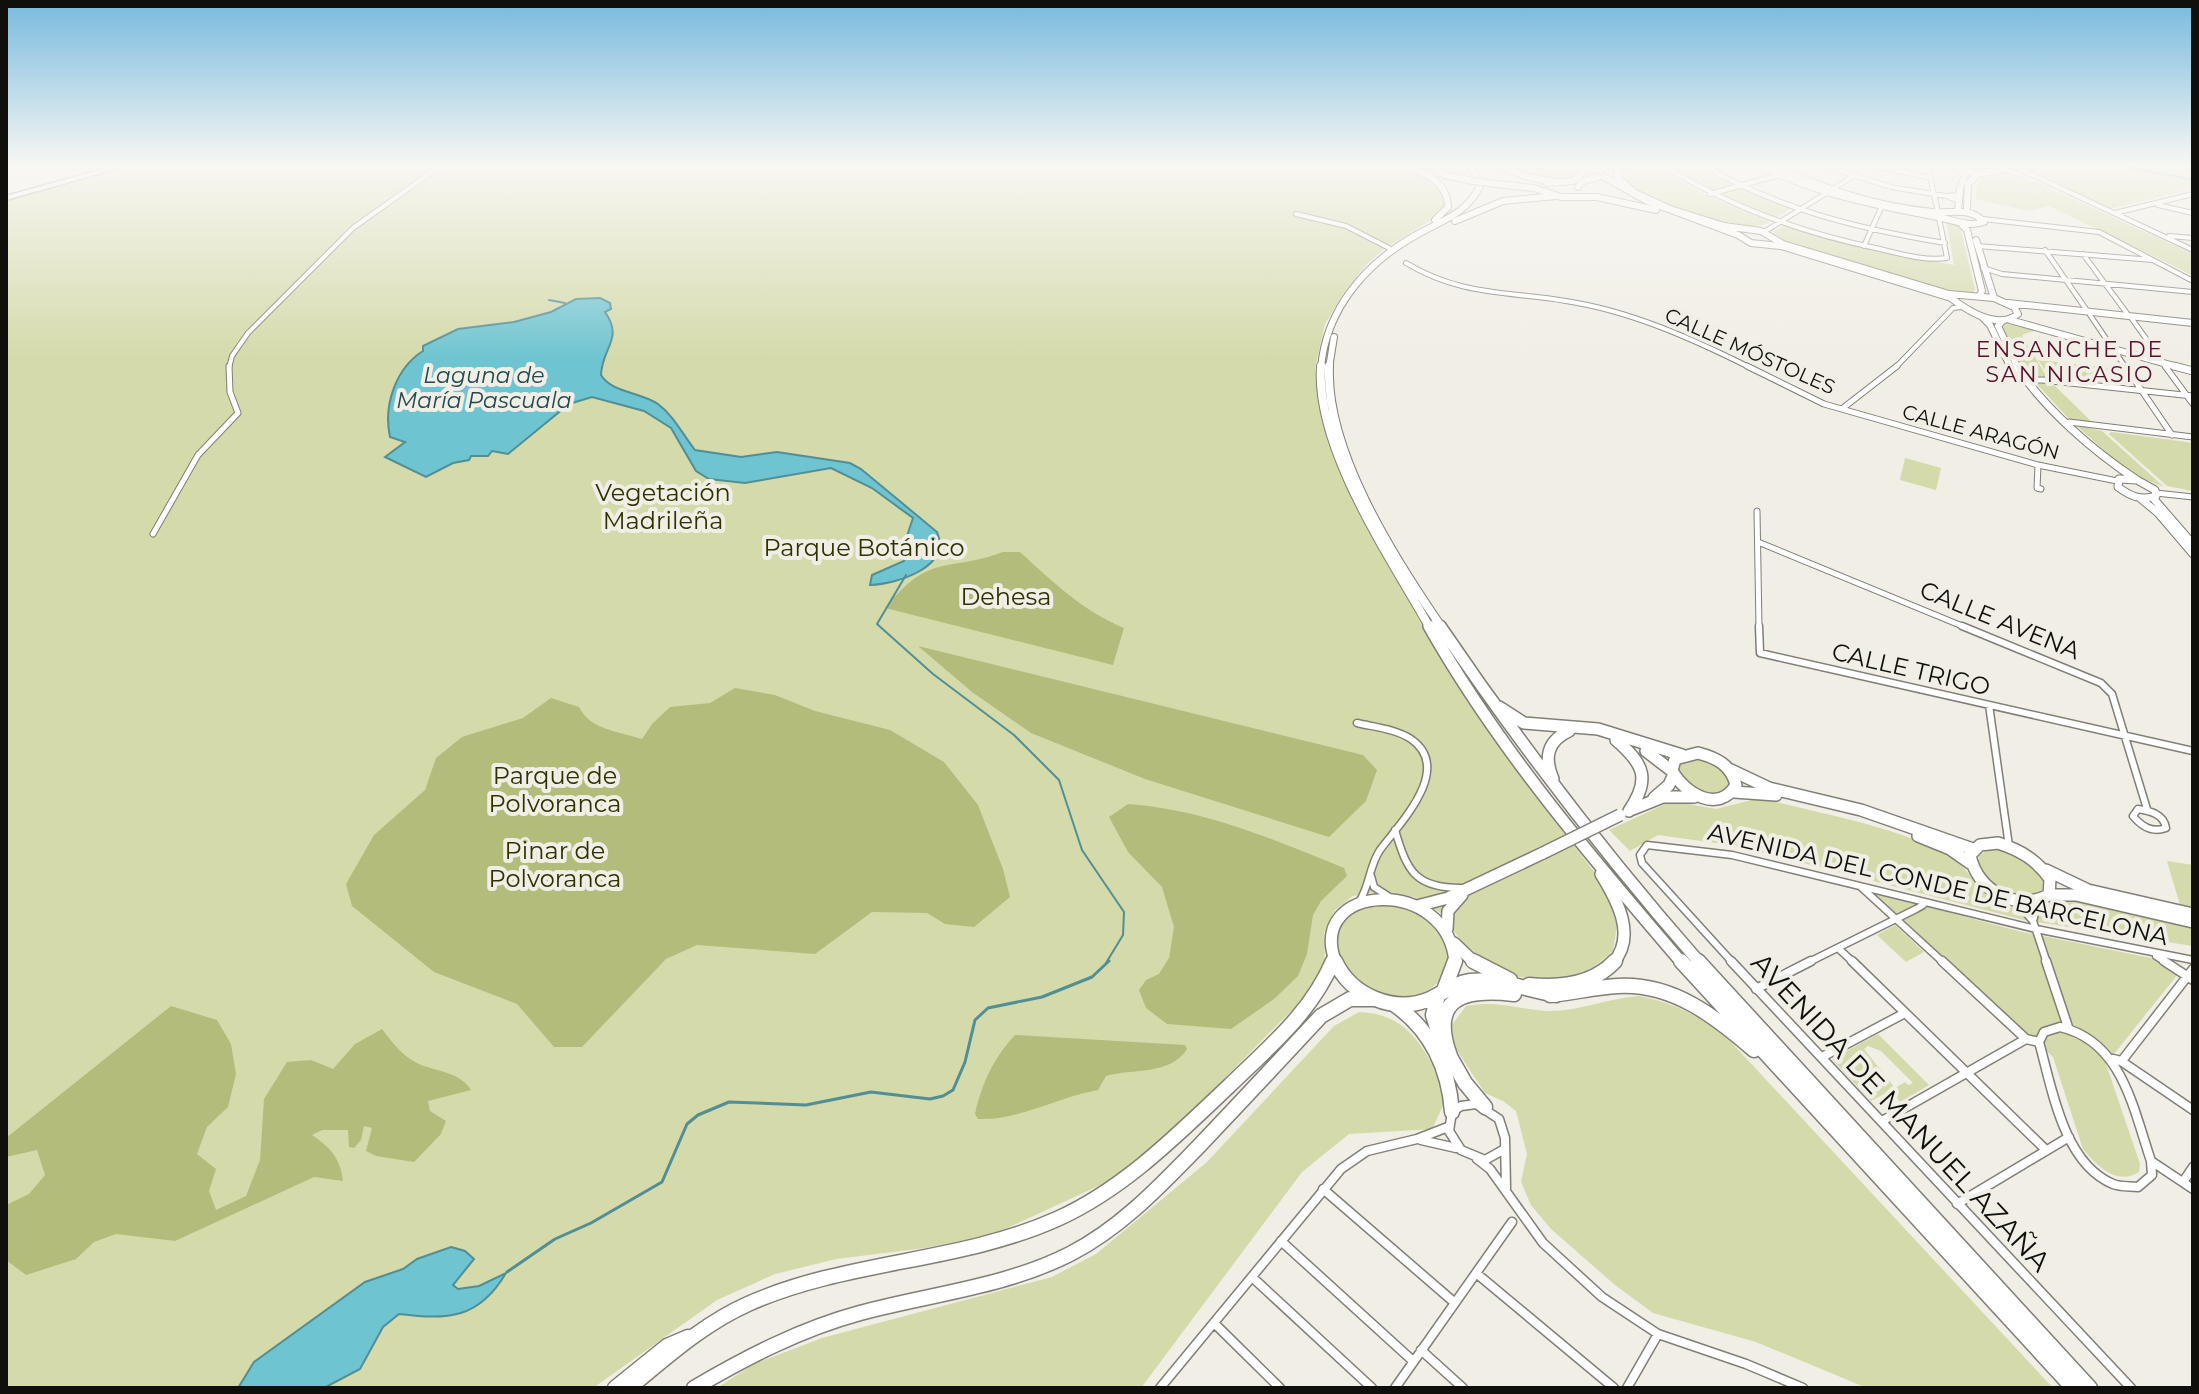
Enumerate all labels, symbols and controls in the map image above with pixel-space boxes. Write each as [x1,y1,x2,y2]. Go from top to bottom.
street label: CALLE MÓSTOLES [1661,303,1839,399]
district label: ENSANCHE DE SAN NICASIO [1976,336,2164,388]
water label: Laguna de María Pascuala [396,362,572,414]
street label: CALLE ARAGÓN [1900,399,2062,465]
park label: Vegetación Madrileña [595,478,731,535]
park label: Parque Botánico [763,533,965,562]
street label: CALLE AVENA [1916,575,2085,666]
park label: Dehesa [961,582,1051,611]
street label: CALLE TRIGO [1829,637,1993,701]
park label: Parque de Polvoranca [489,761,621,818]
street label: AVENIDA DEL CONDE DE BARCELONA [1705,817,2172,951]
park label: Pinar de Polvoranca [489,836,621,893]
street label: AVENIDA DE MANUEL AZAÑA [1744,946,2058,1279]

